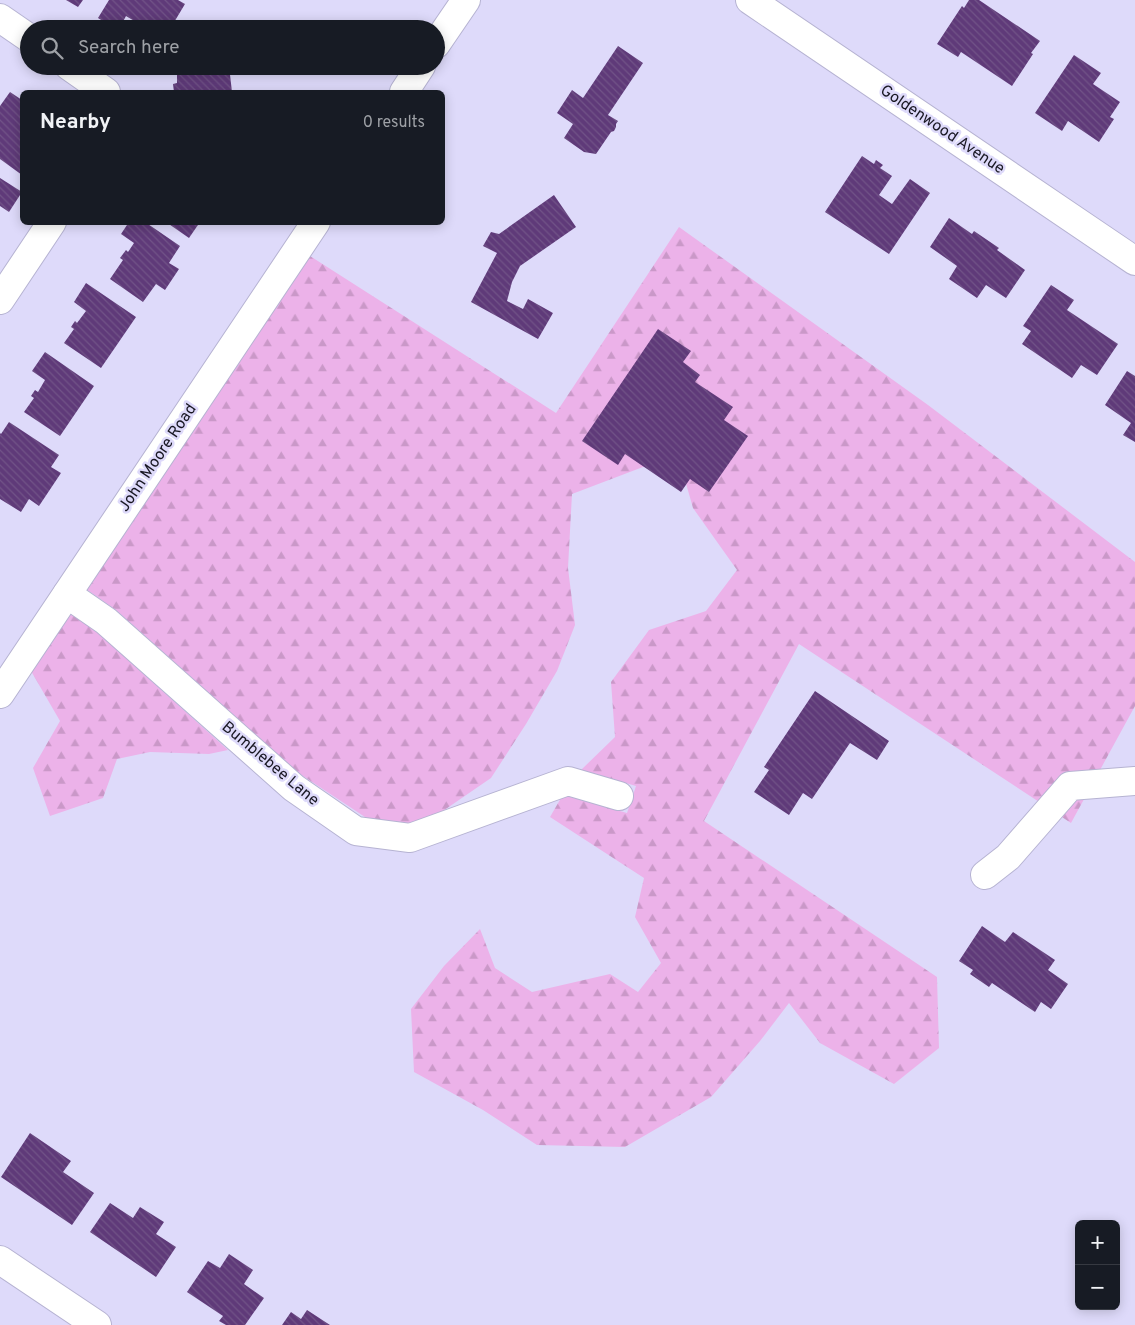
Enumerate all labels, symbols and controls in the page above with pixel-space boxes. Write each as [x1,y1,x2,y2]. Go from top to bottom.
search box [20,20,445,75]
icon: search [38,34,66,62]
text: Search here [78,36,180,60]
street label: Goldenwood Avenue [876,81,1008,179]
text: Nearby [40,109,111,136]
text: 0 results [363,113,425,133]
street label: John Moore Road [115,400,201,516]
street label: Bumblebee Lane [217,717,323,811]
map controls [1075,1220,1120,1310]
button: + [1075,1220,1120,1265]
button: − [1075,1265,1120,1310]

